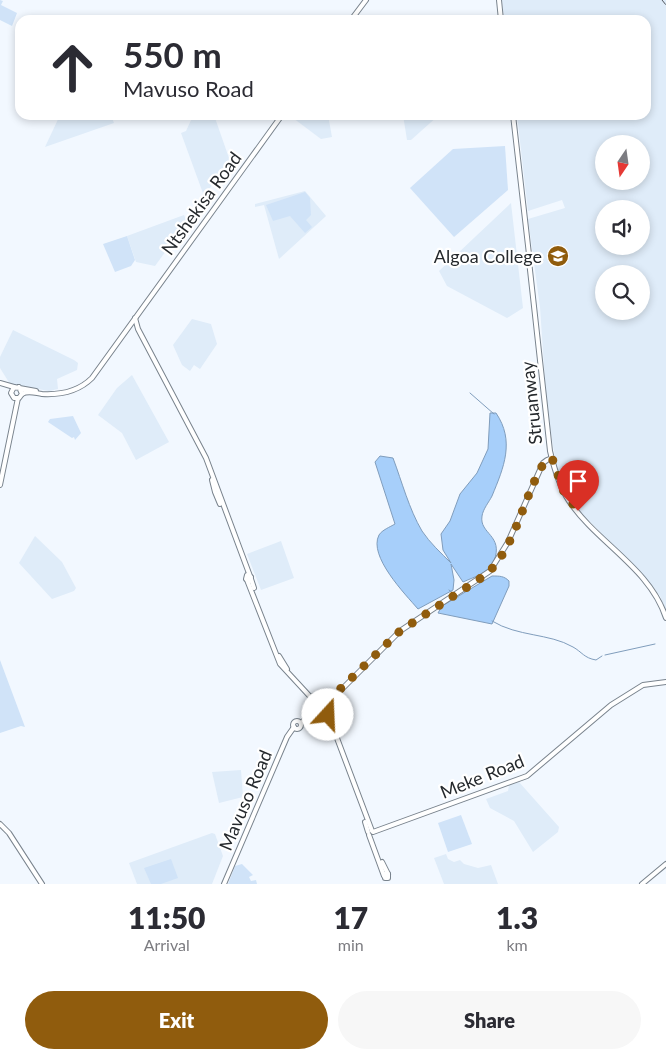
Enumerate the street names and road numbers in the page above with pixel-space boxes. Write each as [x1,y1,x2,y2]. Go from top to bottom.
street label: Ntshekisa Road [156,147,246,259]
street label: Struanway [516,360,546,446]
street label: Mavuso Road [214,746,276,854]
street label: Meke Road [437,749,527,803]

